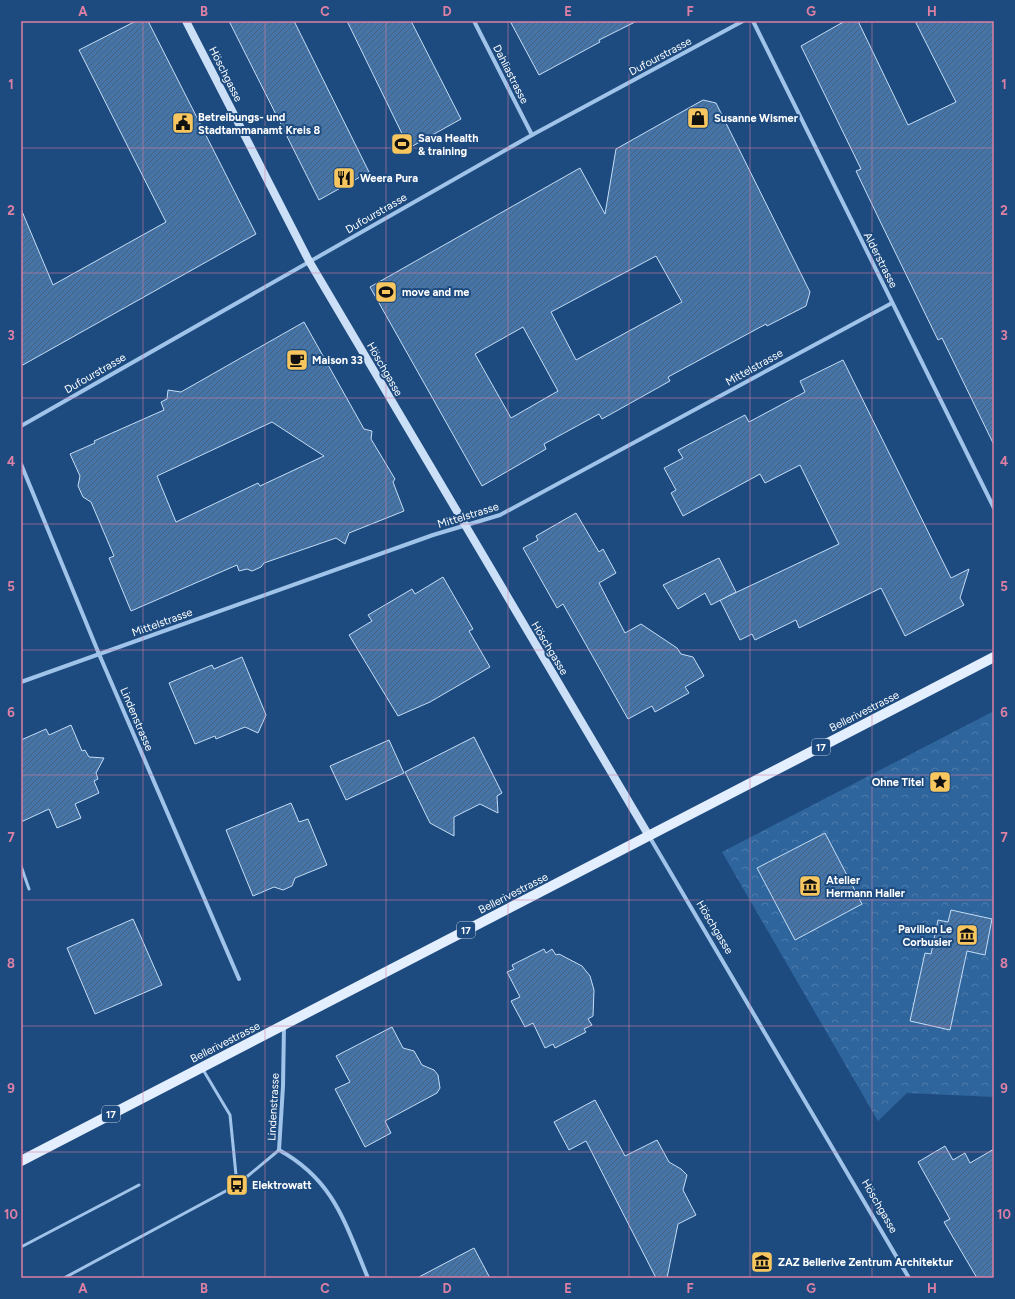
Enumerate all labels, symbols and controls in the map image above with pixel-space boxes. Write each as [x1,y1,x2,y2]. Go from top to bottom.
text: A [78,4,88,19]
text: B [200,4,208,19]
text: C [320,4,330,19]
text: D [442,4,452,19]
text: E [564,4,572,19]
text: F [686,4,694,19]
text: G [806,4,816,19]
text: H [927,4,937,19]
street label: Dufourstrasse [627,35,694,78]
street label: Dahliastrasse [490,42,531,106]
street label: Höschgasse [206,44,245,104]
text: 1 [8,77,14,92]
text: 1 [1001,77,1007,92]
shop icon: Susanne Wismer [685,105,711,131]
public building icon: Betreibungs- und Stadtammanamt Kreis 8 [170,110,196,136]
place label: Betreibungs- und Stadtammanamt Kreis 8 [198,111,321,137]
place label: Susanne Wismer [714,112,799,125]
sports icon: Sava Health & training [389,131,415,157]
place label: Sava Health & training [418,132,478,158]
restaurant icon: Weera Pura [331,165,357,191]
place label: Weera Pura [360,172,418,185]
street label: Dufourstrasse [343,191,409,236]
text: 2 [7,203,15,218]
text: 2 [1000,203,1008,218]
street label: Alderstrasse [861,230,900,290]
sports icon: move and me [373,279,399,305]
place label: move and me [402,286,469,299]
text: 3 [7,328,15,343]
text: 3 [1000,328,1008,343]
street label: Höschgasse [364,340,405,399]
street label: Mittelstrasse [723,346,785,389]
cafe icon: Maison 33 [284,347,310,373]
street label: Dufourstrasse [62,351,128,396]
place label: Maison 33 [312,354,363,367]
text: 4 [7,454,15,469]
text: 4 [1000,454,1008,469]
street label: Mittelstrasse [436,500,500,531]
text: 5 [7,579,15,594]
text: 5 [1000,579,1008,594]
street label: Mittelstrasse [130,606,194,639]
street label: Höschgasse [529,619,571,677]
street label: Lindenstrasse [117,685,156,753]
street label: Bellerivestrasse [827,688,901,735]
text: 6 [7,705,15,720]
text: 6 [1000,705,1008,720]
road number: 17 [812,739,830,755]
place icon: Ohne Titel [927,769,953,795]
place label: Ohne Titel [872,776,924,789]
text: 7 [7,830,15,845]
text: 7 [1000,830,1008,845]
street label: Bellerivestrasse [476,870,550,917]
museum icon: Atelier Hermann Haller [797,873,823,899]
place label: Atelier Hermann Haller [826,874,906,900]
street label: Höschgasse [694,898,736,956]
road number: 17 [457,922,475,938]
museum icon: Pavillon Le Corbusier [954,922,980,948]
place label: Pavillon Le Corbusier [898,923,953,949]
text: 8 [7,956,15,971]
text: 8 [1000,956,1008,971]
street label: Bellerivestrasse [188,1019,262,1066]
street label: Lindenstrasse [265,1073,282,1141]
text: 9 [7,1081,15,1096]
text: 9 [1000,1081,1008,1096]
road number: 17 [102,1106,120,1122]
bus stop icon: Elektrowatt [224,1172,250,1198]
street label: Höschgasse [859,1177,900,1236]
place label: Elektrowatt [252,1179,312,1192]
text: 10 [4,1207,18,1222]
text: 10 [997,1207,1011,1222]
museum icon: ZAZ Bellerive Zentrum Architektur [749,1249,775,1275]
place label: ZAZ Bellerive Zentrum Architektur [778,1256,954,1269]
text: A [78,1281,88,1296]
text: B [200,1281,208,1296]
text: C [320,1281,330,1296]
text: D [442,1281,452,1296]
text: E [564,1281,572,1296]
text: F [686,1281,694,1296]
text: G [806,1281,816,1296]
text: H [927,1281,937,1296]

